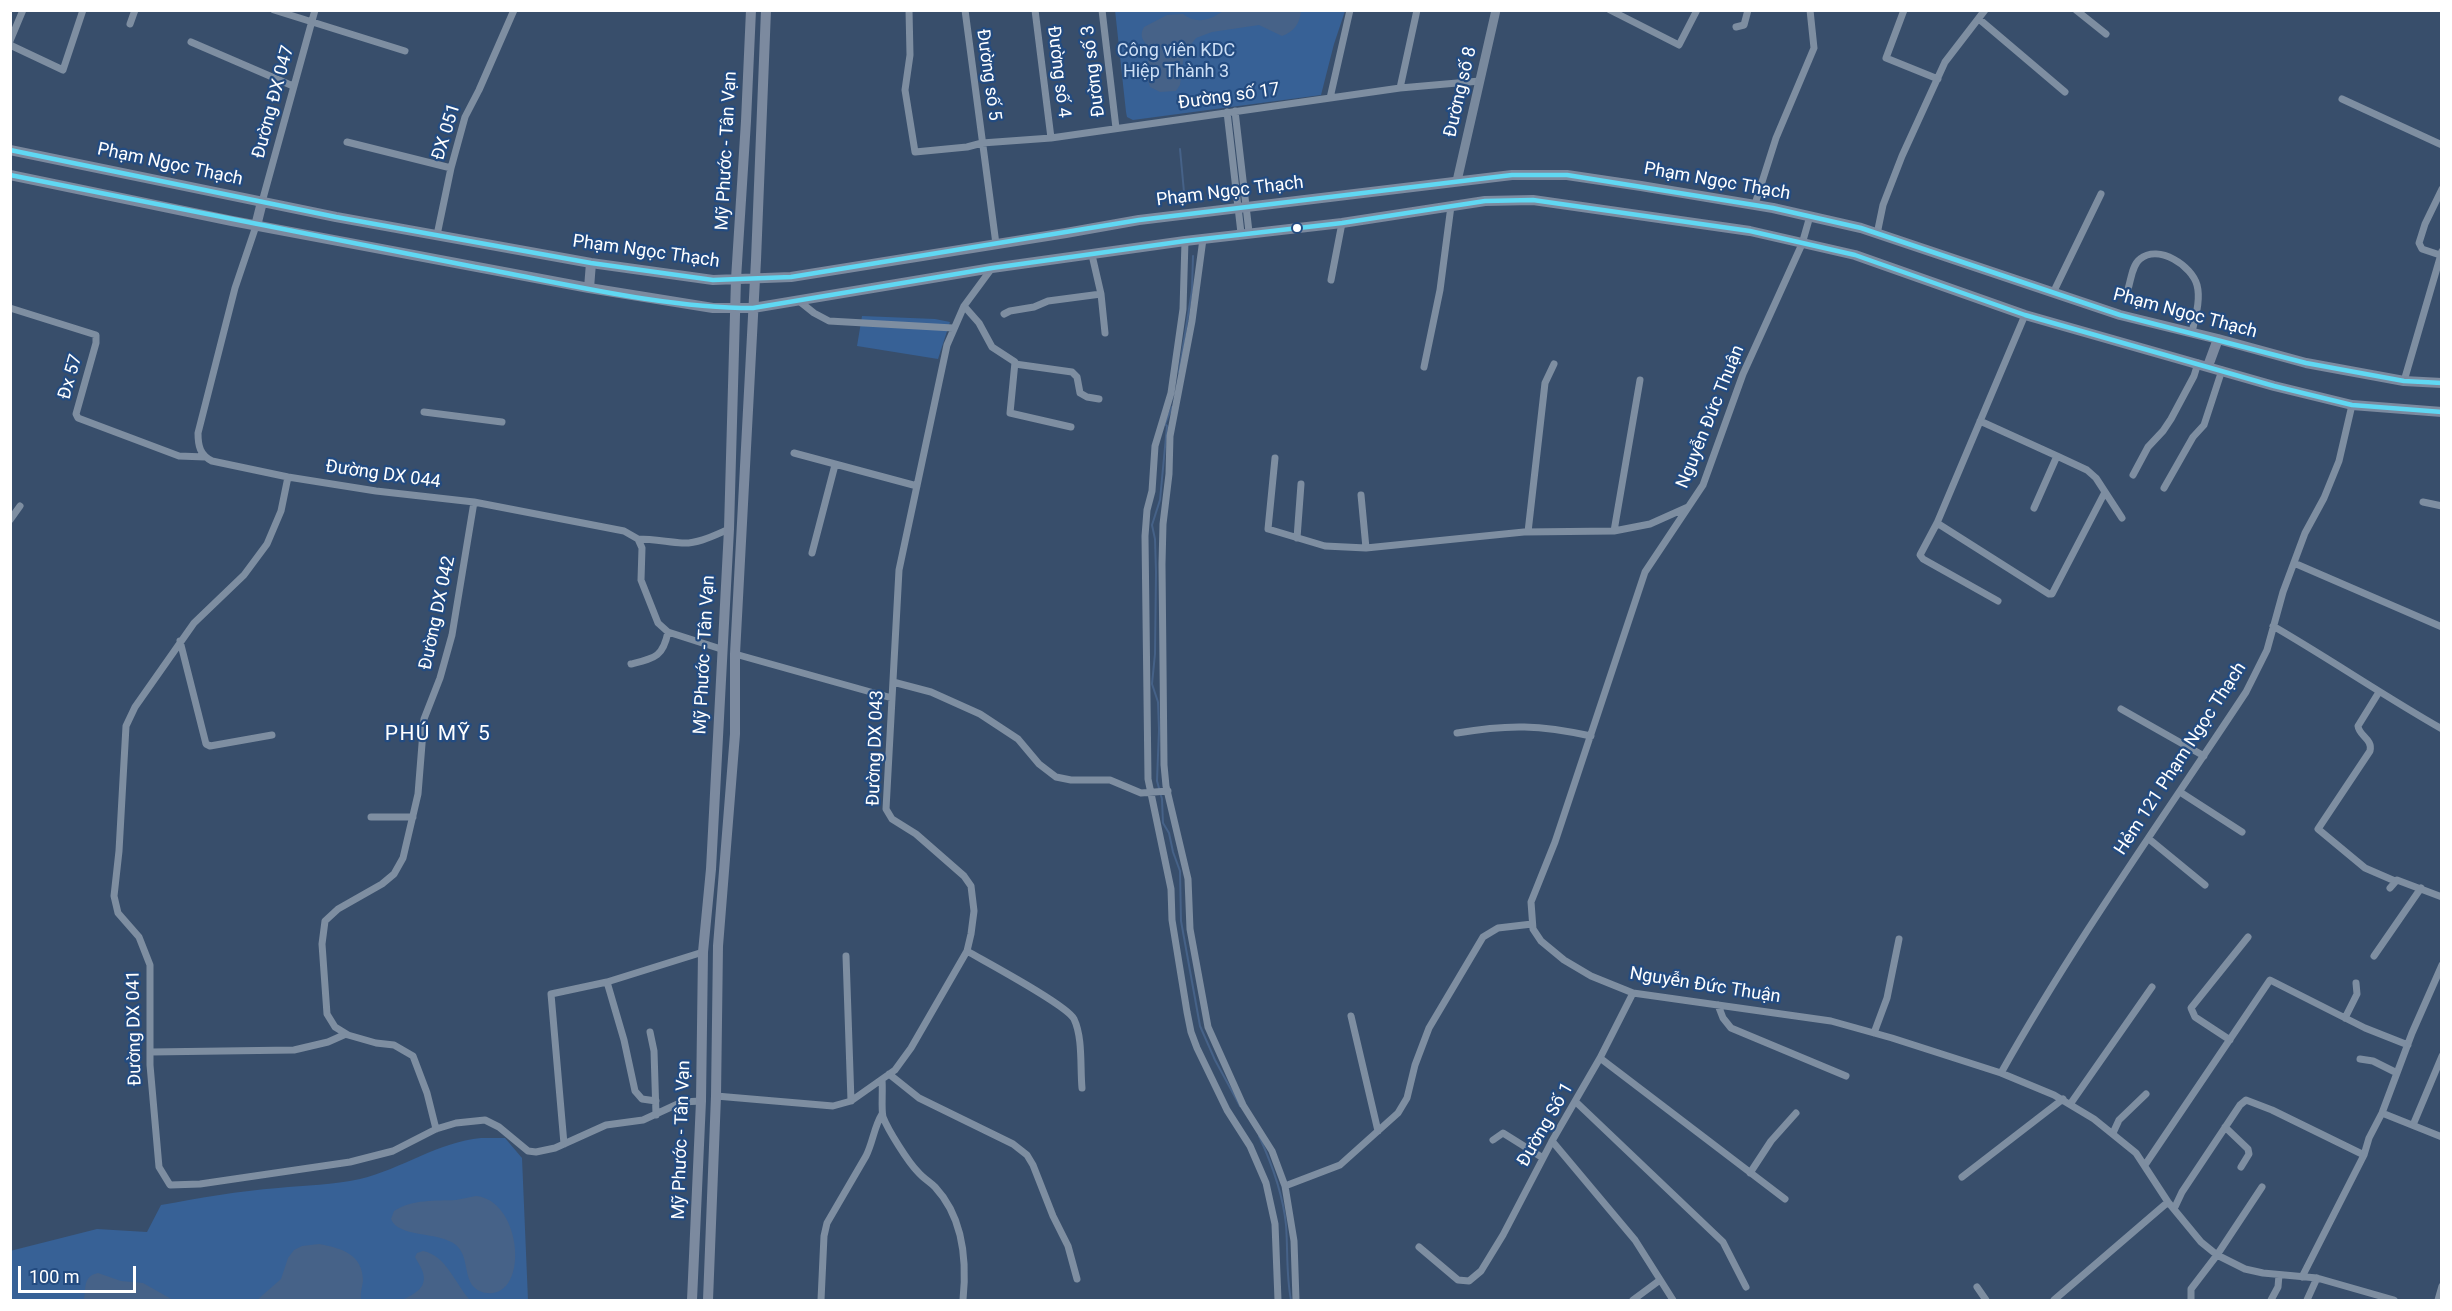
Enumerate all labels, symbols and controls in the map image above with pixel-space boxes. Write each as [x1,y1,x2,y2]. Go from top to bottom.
street label: Đường số 3 [1078,24,1110,118]
street label: Đường số 4 [1042,25,1074,119]
street label: Đường số 5 [971,28,1005,122]
park label: Công viên KDC Hiệp Thành 3 [1117,40,1235,82]
street label: Đường ĐX 047 [249,43,299,161]
street label: Đường số 8 [1440,45,1482,139]
street label: Mỹ Phước - Tân Vạn [712,71,742,231]
street label: Đường số 17 [1177,79,1281,115]
street label: ĐX 051 [428,101,466,163]
street label: Phạm Ngọc Thạch [95,139,245,191]
street label: Phạm Ngọc Thạch [1642,158,1792,206]
street label: Phạm Ngọc Thạch [1155,172,1305,212]
unlabelled marker [1291,222,1303,234]
street label: Phạm Ngọc Thạch [571,231,721,273]
street label: Phạm Ngọc Thạch [2111,284,2259,344]
street label: Nguyễn Đức Thuận [1672,342,1750,492]
street label: Đx 57 [54,352,88,402]
street label: Đường DX 044 [324,456,442,494]
street label: Đường DX 042 [415,554,461,672]
street label: Mỹ Phước - Tân Vạn [690,575,720,735]
street label: Hẻm 121 Phạm Ngọc Thạch [2110,658,2252,860]
street label: Đường DX 043 [863,690,889,806]
district label: PHÚ MỸ 5 [385,722,491,748]
street label: Nguyễn Đức Thuận [1628,963,1782,1009]
street label: Đường DX 041 [123,970,147,1086]
street label: Mỹ Phước - Tân Vạn [668,1060,696,1220]
street label: Đường Số 1 [1513,1079,1579,1171]
scale bar [21,1254,140,1292]
text: 100 m [29,1266,80,1287]

